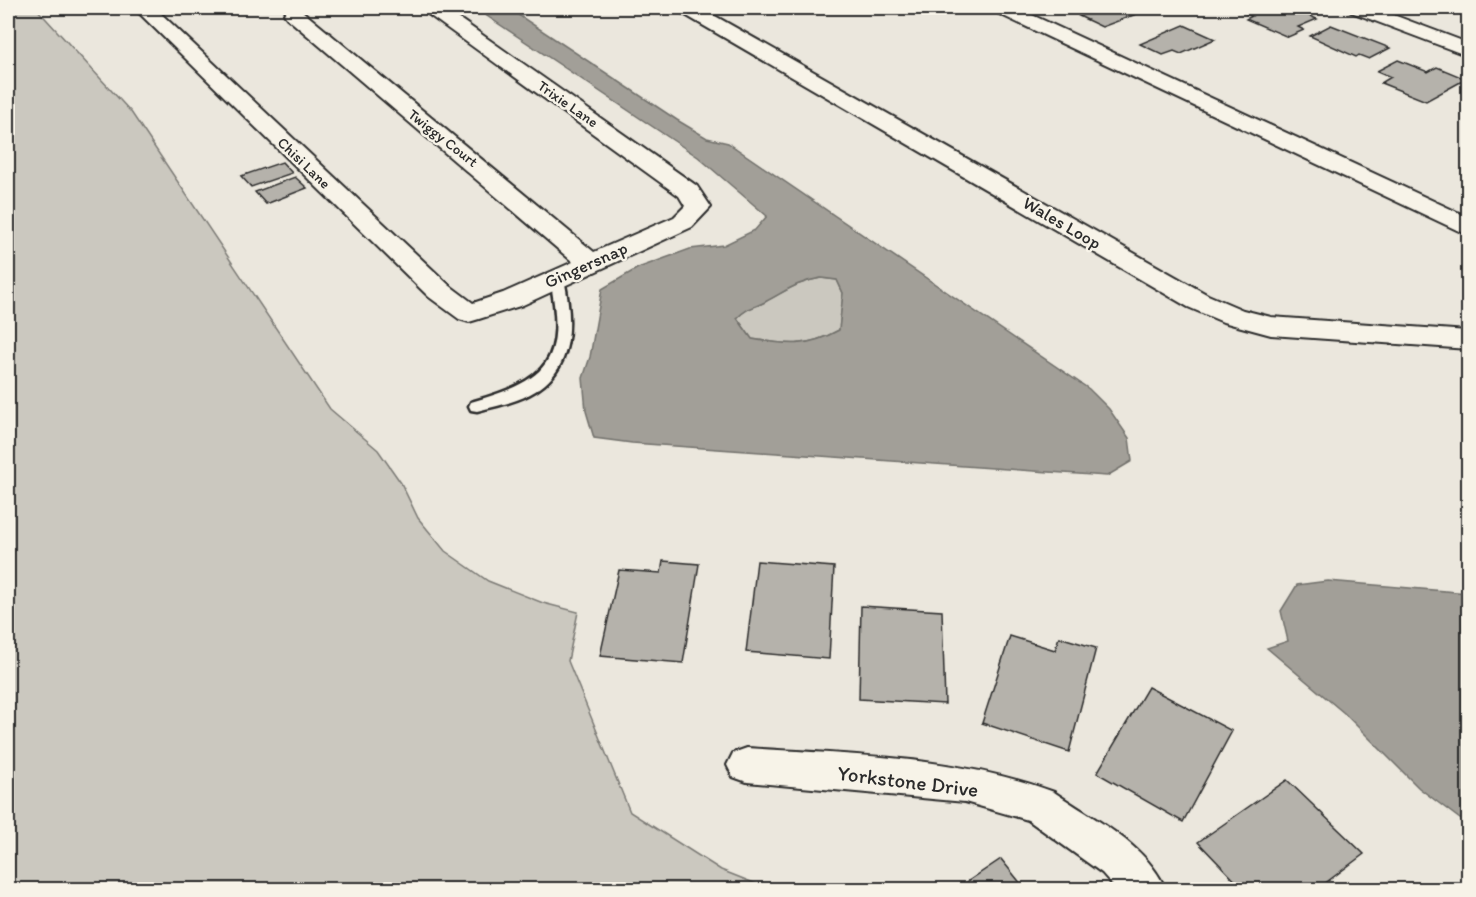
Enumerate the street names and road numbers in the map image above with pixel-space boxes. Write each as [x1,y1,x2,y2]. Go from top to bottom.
street label: Trixie Lane [534,77,602,131]
street label: Twiggy Court [404,105,482,171]
street label: Chisi Lane [274,133,334,193]
street label: Wales Loop [1019,192,1105,254]
street label: Gingersnap [541,237,631,293]
street label: Yorkstone Drive [836,760,980,802]

